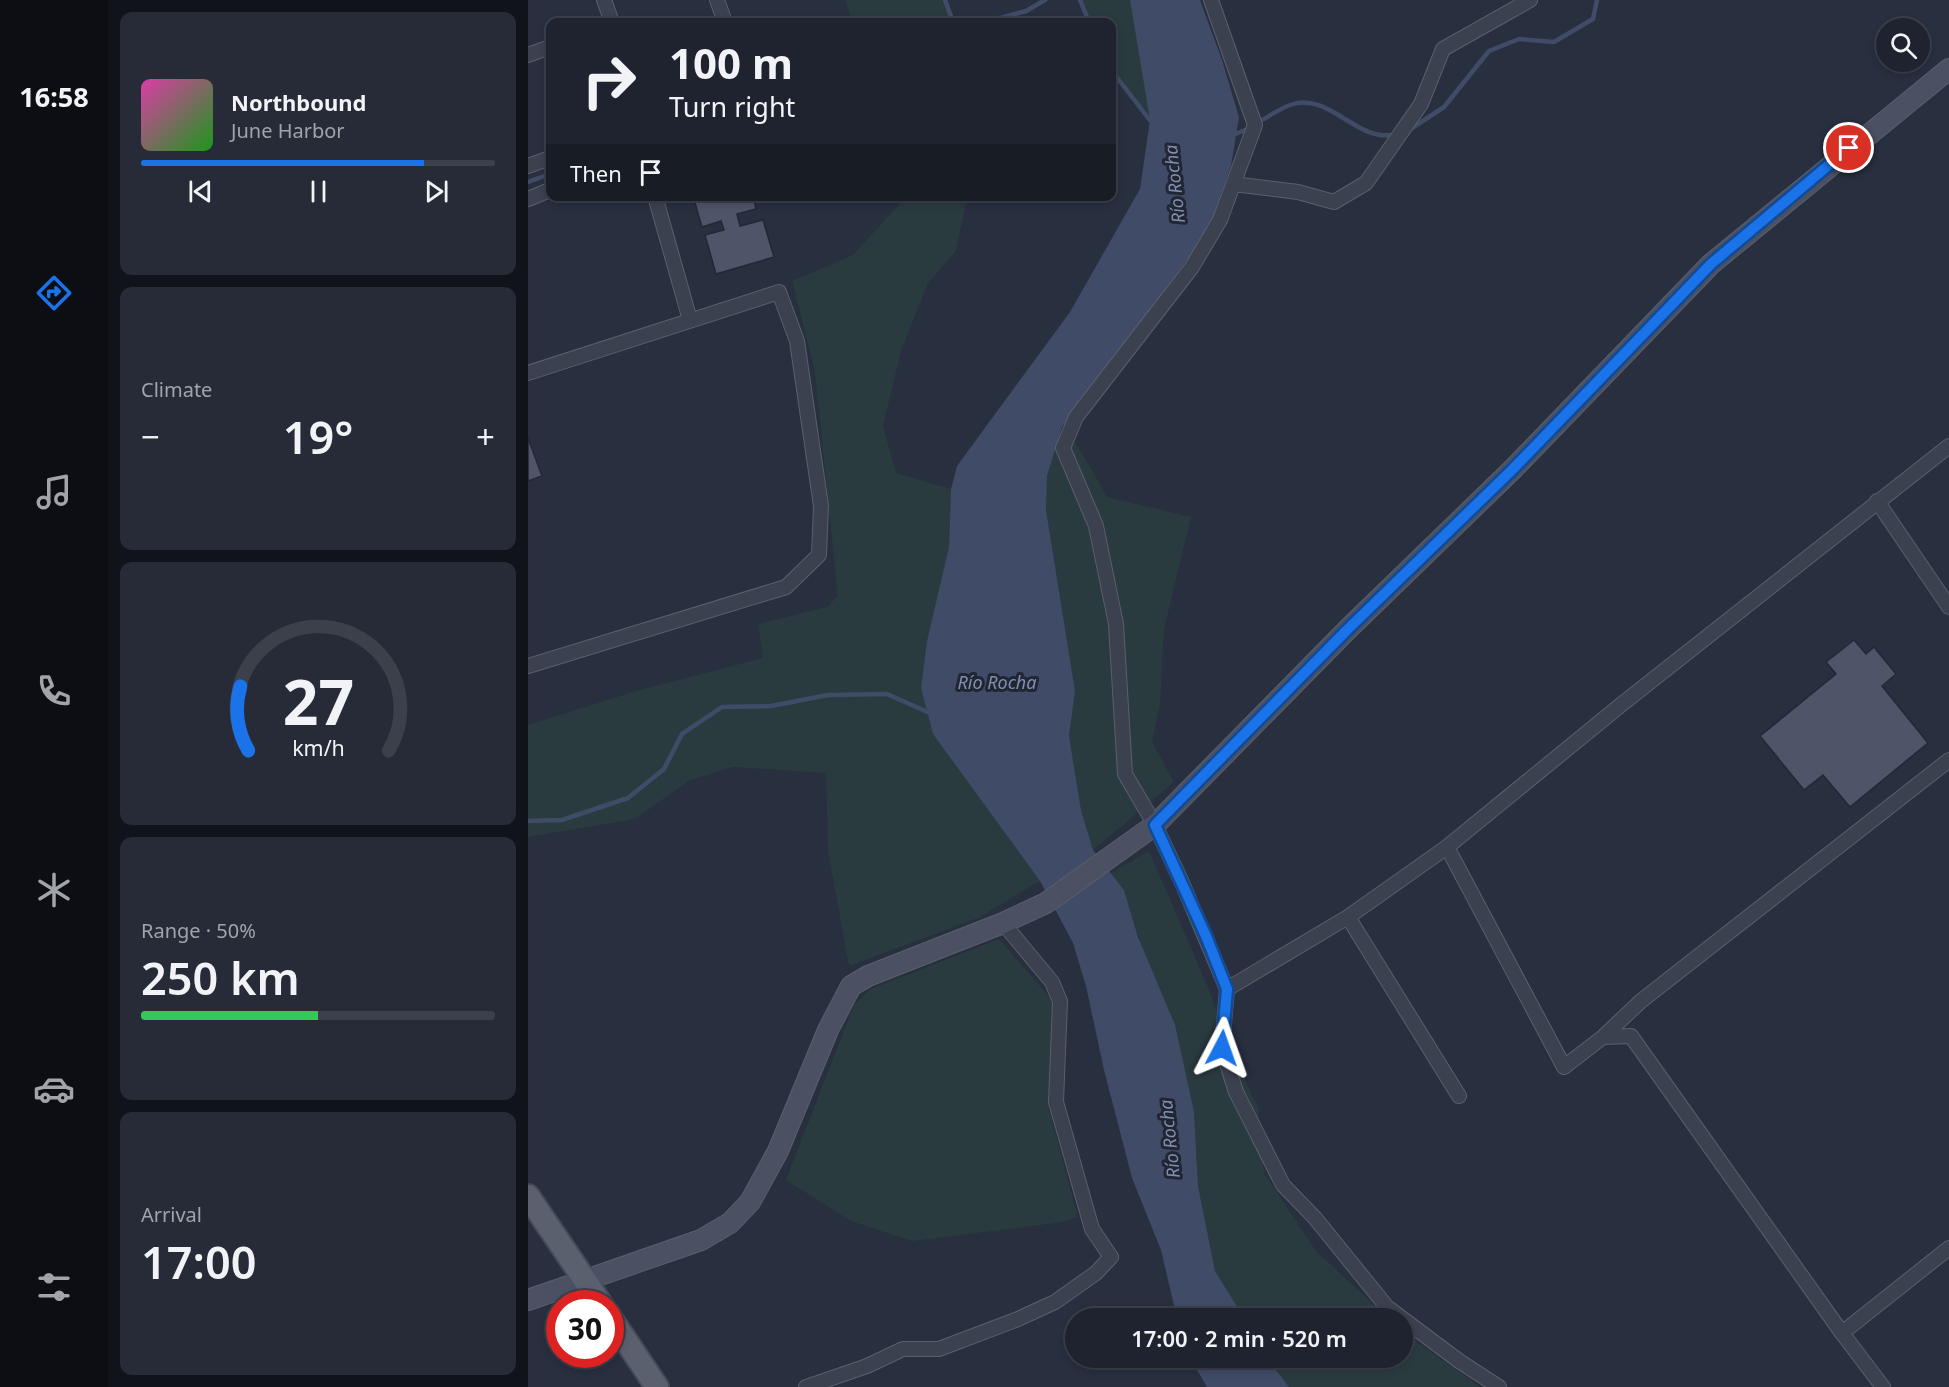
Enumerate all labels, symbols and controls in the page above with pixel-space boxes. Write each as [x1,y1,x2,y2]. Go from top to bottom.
map controls [1876,18,1930,72]
button: search [1876,18,1930,72]
text: 100 m [669,34,793,91]
icon: right [570,42,648,120]
text: 16:58 [19,78,89,115]
text: Northbound [231,87,366,117]
text: Turn right [669,88,795,125]
text: June Harbor [231,117,345,144]
pin [1823,122,1874,173]
icon: arrive [1832,131,1865,164]
water label: Río Rocha [1158,143,1190,225]
icon: arrive [634,156,667,189]
text: Then [570,158,622,188]
icon: previous [184,175,217,208]
icon: pause [302,175,335,208]
icon: next [420,175,453,208]
icon: directions [33,272,75,314]
text: Climate [141,376,212,403]
text: 19° [283,406,353,467]
text: − [141,414,160,459]
text: + [476,414,495,459]
icon: music [33,471,75,513]
text: 27 [282,658,354,743]
icon: phone [33,670,75,712]
water label: Río Rocha [957,670,1037,694]
text: km/h [292,733,344,762]
icon: climate [33,869,75,911]
text: Range · 50% [141,917,256,944]
text: 250 km [141,947,300,1008]
position arrow [1190,1016,1254,1080]
icon: car [33,1068,75,1110]
water label: Río Rocha [1153,1098,1185,1180]
text: Arrival [141,1201,202,1228]
text: 17:00 [141,1231,256,1292]
icon: filters [33,1266,75,1308]
speed limit sign: 30 [546,1290,624,1368]
text: 17:00 · 2 min · 520 m [1131,1323,1347,1353]

